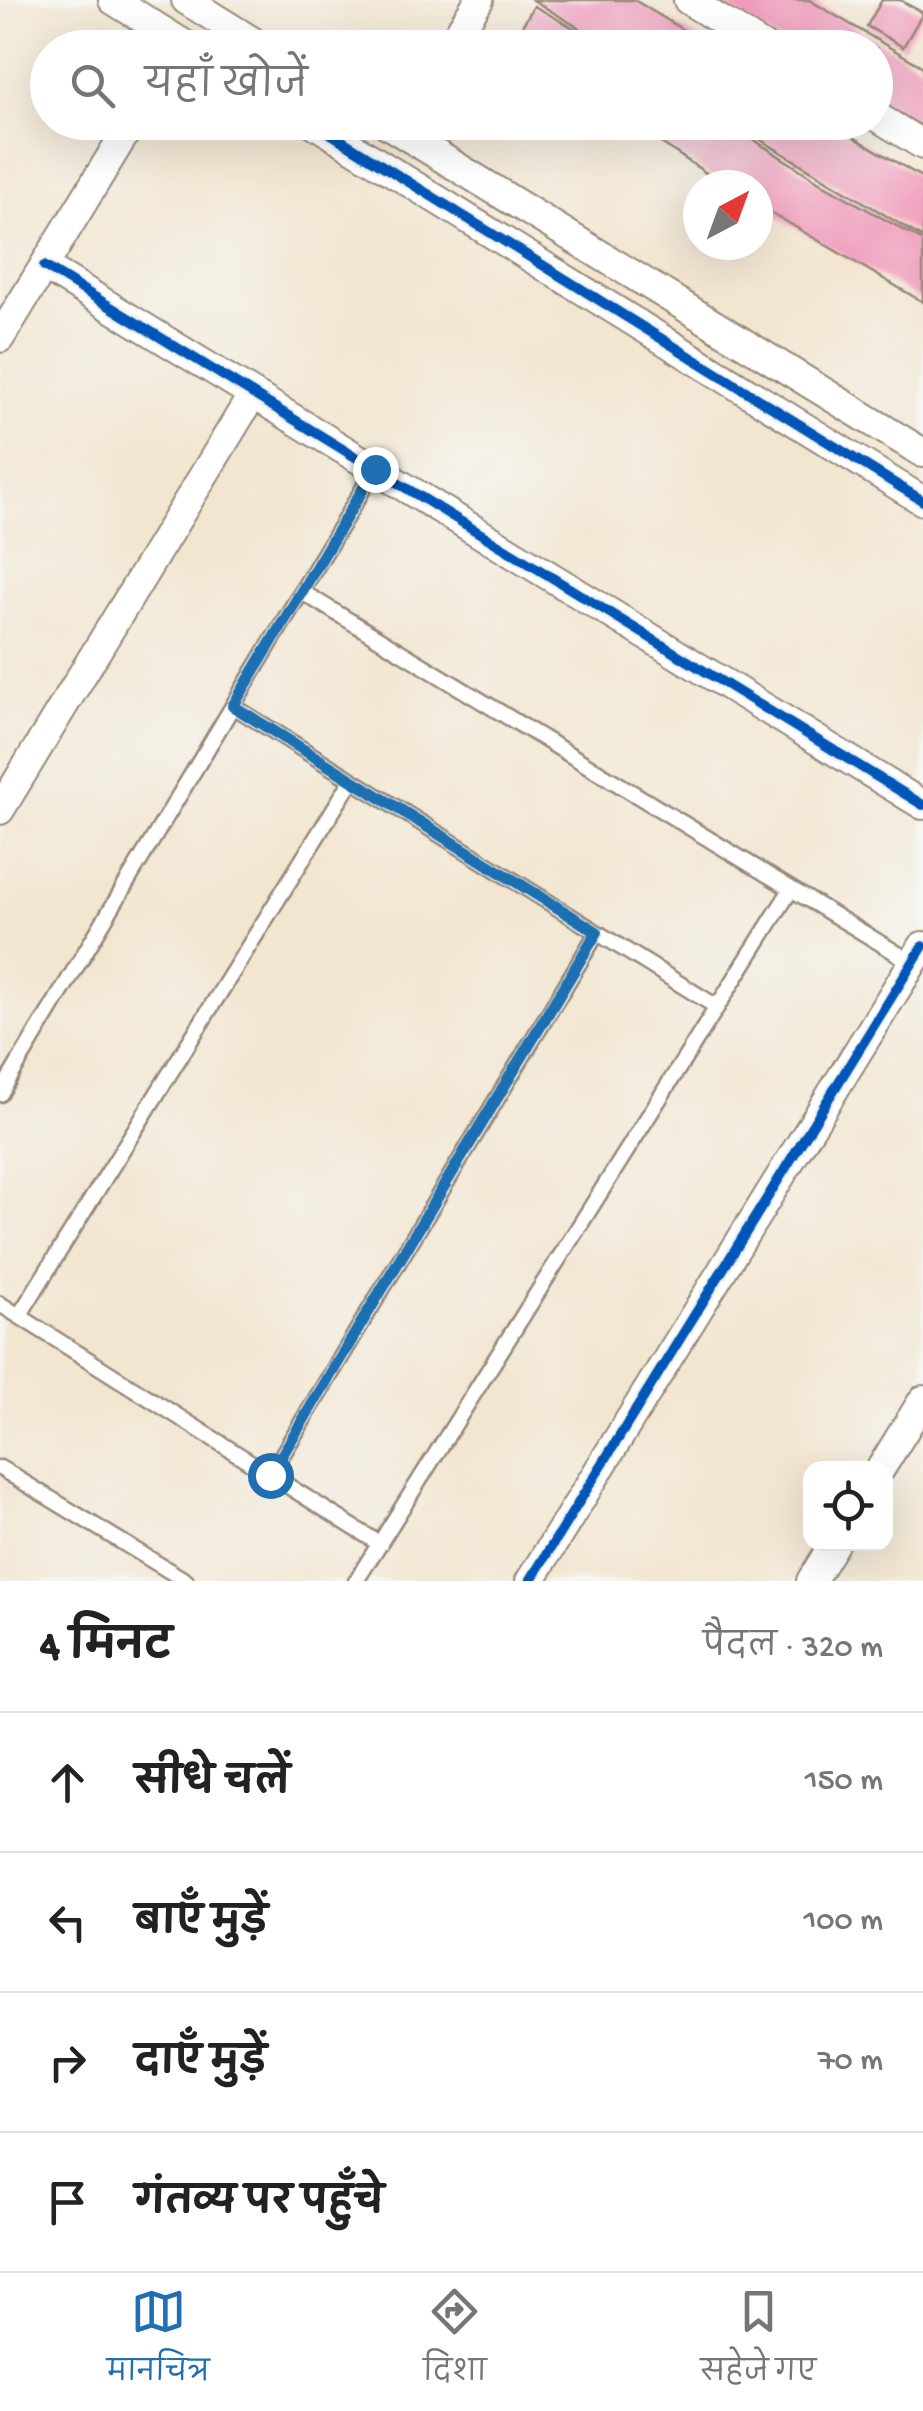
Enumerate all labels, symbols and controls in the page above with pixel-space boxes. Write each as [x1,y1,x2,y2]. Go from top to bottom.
search box [30,30,893,140]
icon: search [65,58,120,113]
text: यहाँ खोजें [145,66,308,110]
north arrow [683,170,773,260]
route end [353,447,399,493]
route start [248,1453,294,1499]
map controls [803,1461,893,1551]
button: locate [803,1461,893,1551]
text: 4 मिनट [40,1625,172,1674]
text: पैदल · 320 m [703,1630,883,1668]
icon: ahead [40,1755,95,1810]
text: सीधे चलें [135,1763,290,1807]
text: 150 m [805,1763,883,1801]
icon: left [40,1895,95,1950]
text: बाएँ मुड़ें [135,1903,268,1947]
text: 100 m [803,1903,883,1941]
icon: right [40,2035,95,2090]
text: दाएँ मुड़ें [135,2043,267,2087]
text: 70 m [818,2043,883,2081]
icon: arrive [40,2175,95,2230]
text: गंतव्य पर पहुँचे [135,2183,384,2227]
tab: मानचित्र [107,2284,210,2401]
tab: दिशा [423,2284,487,2401]
tab: सहेजे गए [700,2284,816,2401]

